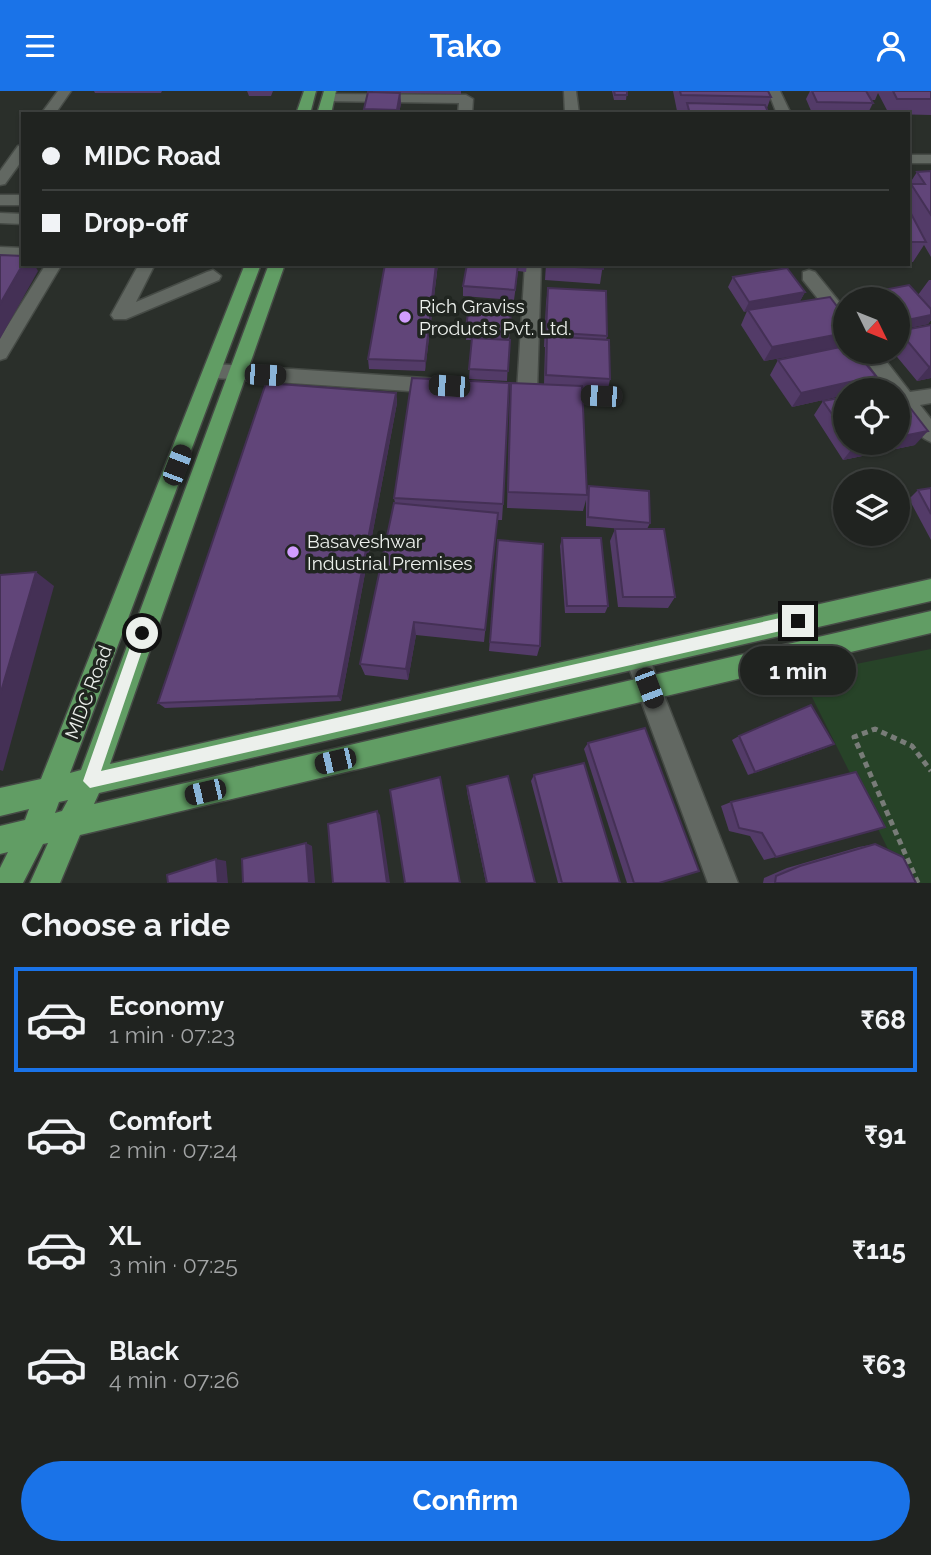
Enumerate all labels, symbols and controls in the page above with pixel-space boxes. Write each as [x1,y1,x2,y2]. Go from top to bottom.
icon: menu [21,27,59,65]
text: Tako [430,27,501,64]
icon: person [872,27,910,65]
text: MIDC Road [84,141,221,171]
text: Drop-off [84,208,188,238]
north arrow [833,287,910,364]
map controls [833,287,910,546]
place label: Rich Graviss Products Pvt. Ltd. [419,295,572,339]
marker: Rich Graviss Products Pvt. Ltd. [397,309,413,325]
car [244,363,287,387]
car [428,374,471,398]
button: locate [833,378,910,455]
car [580,384,623,408]
car [160,442,195,488]
button: layers [833,469,910,546]
place label: Basaveshwar Industrial Premises [307,530,472,574]
marker: Basaveshwar Industrial Premises [285,544,301,560]
route end [782,605,814,637]
route start [126,617,158,649]
street label: MIDC Road [60,642,116,742]
callout: 1 min [740,645,856,695]
text: 1 min [769,657,827,684]
car [632,665,667,711]
car [313,746,358,776]
car [183,777,228,807]
text: Choose a ride [21,906,230,943]
icon: car [25,988,88,1051]
text: Economy [109,991,224,1021]
text: ₹68 [861,1005,906,1035]
text: 1 min · 07:23 [109,1021,235,1048]
icon: car [25,1103,88,1166]
text: Comfort [109,1106,212,1136]
text: ₹91 [864,1120,906,1150]
text: 2 min · 07:24 [109,1136,238,1163]
icon: car [25,1218,88,1281]
text: XL [109,1221,141,1251]
text: ₹115 [852,1235,906,1265]
text: 3 min · 07:25 [109,1251,238,1278]
icon: car [25,1333,88,1396]
text: Black [109,1336,179,1366]
text: ₹63 [862,1350,906,1380]
text: 4 min · 07:26 [109,1366,239,1393]
button: Confirm [21,1461,910,1541]

